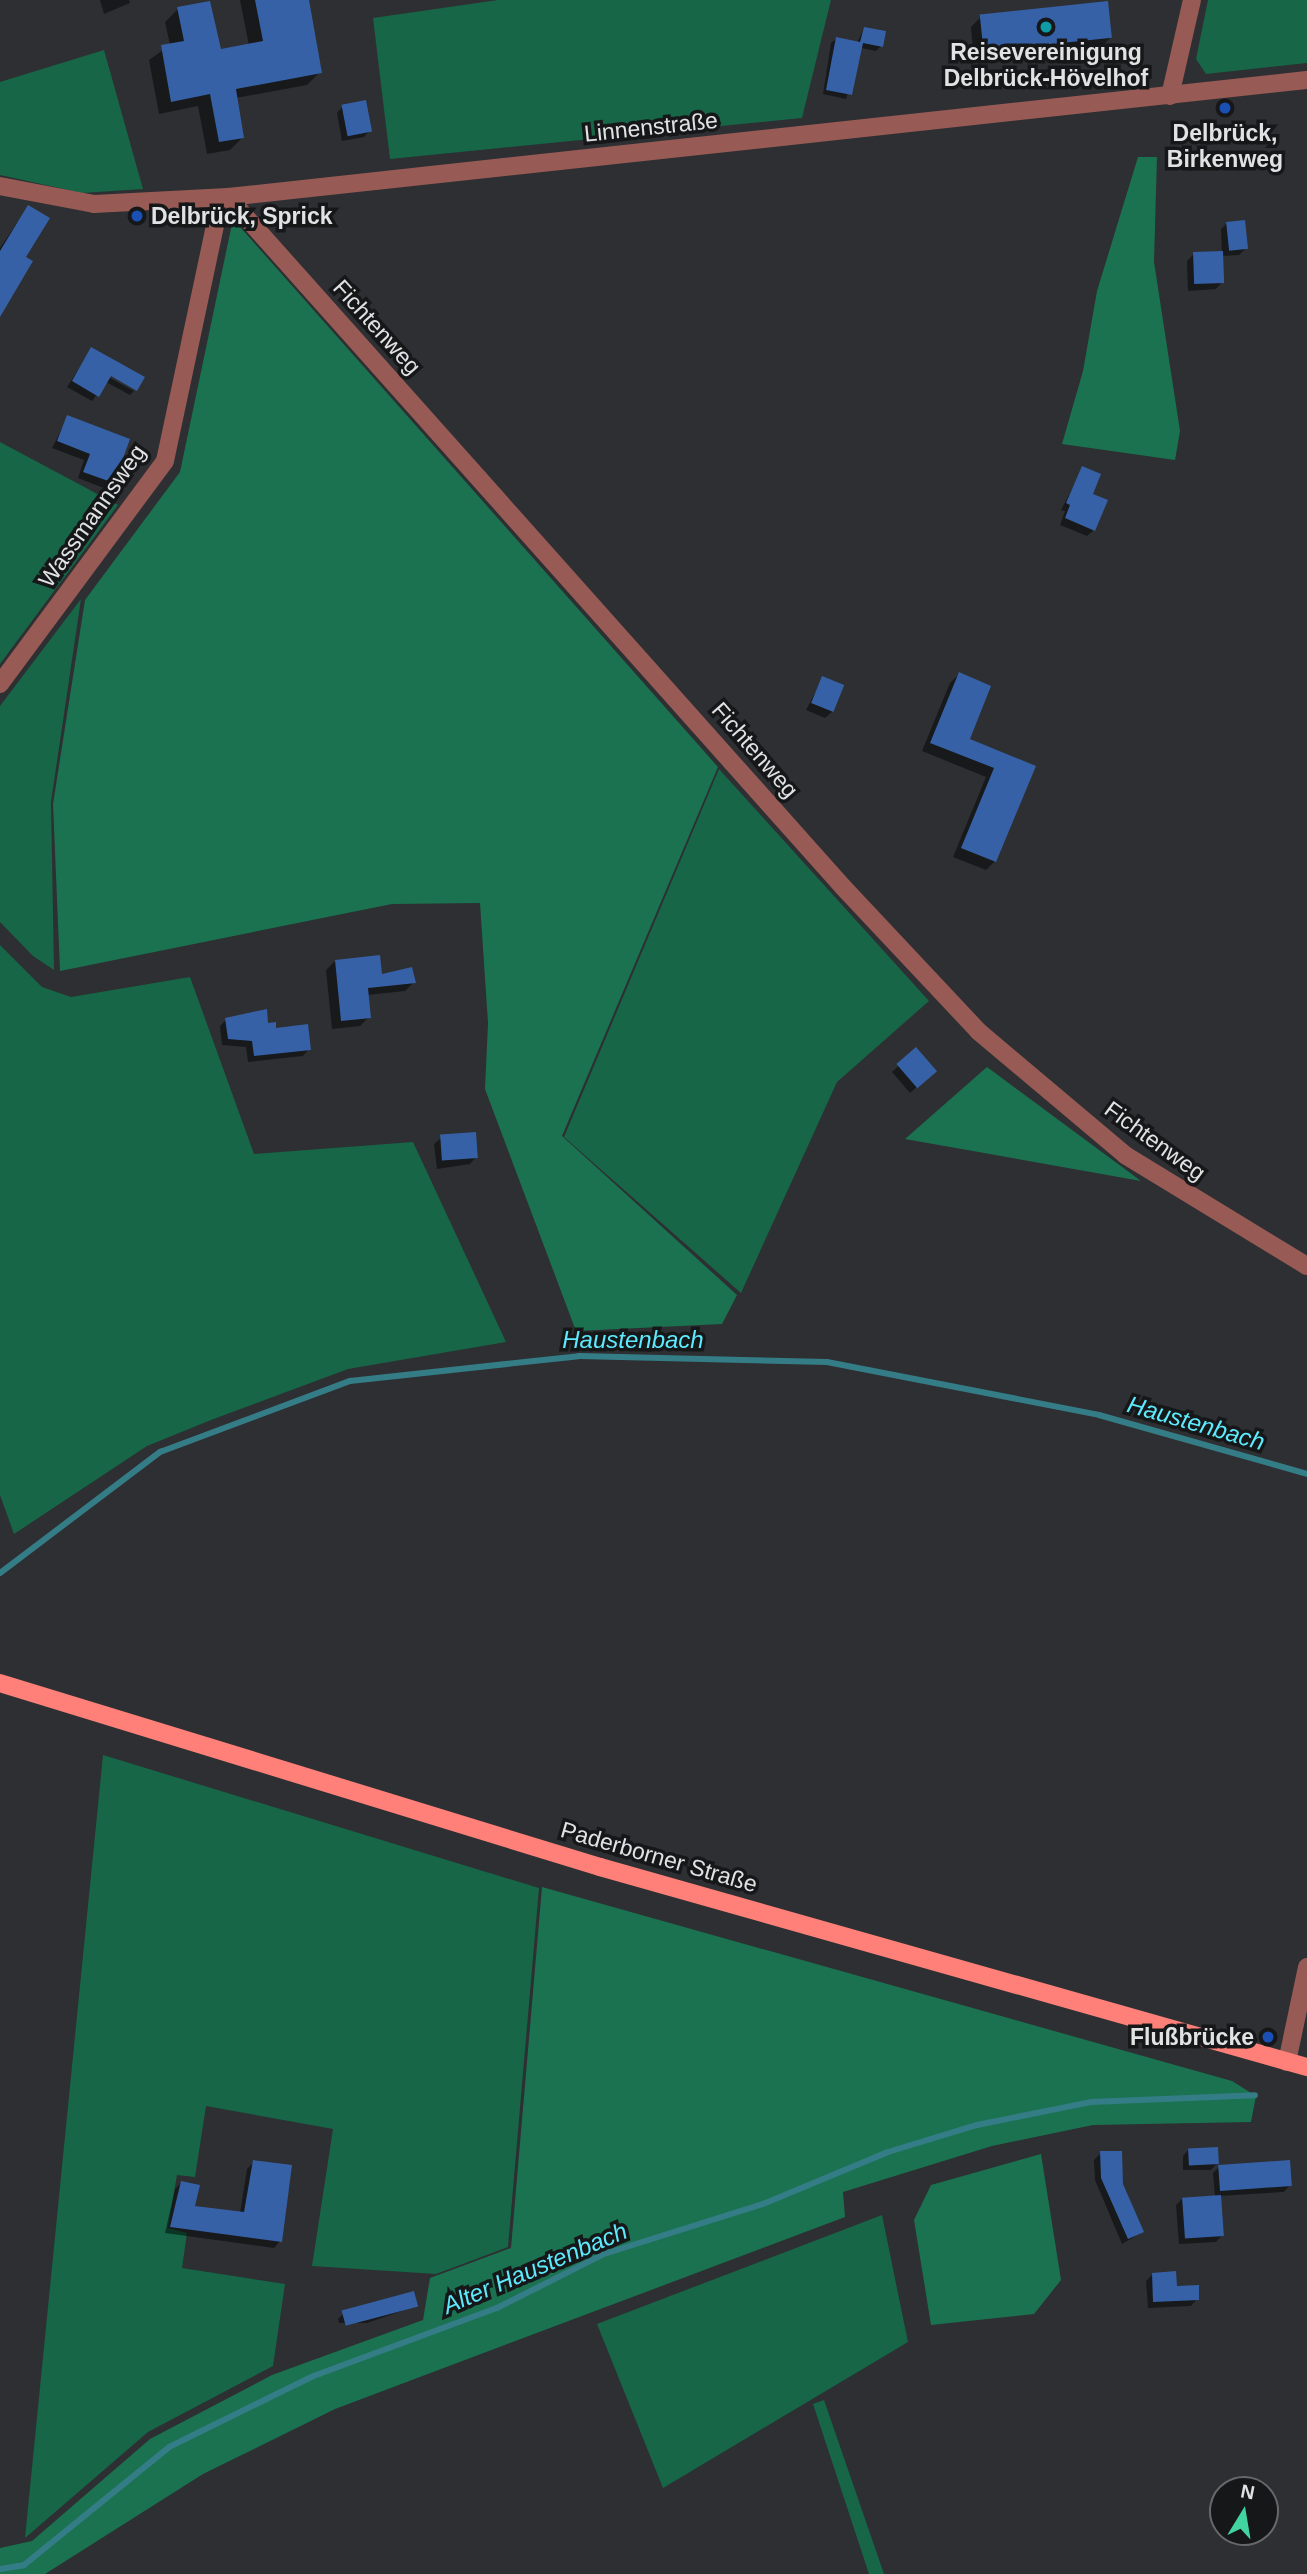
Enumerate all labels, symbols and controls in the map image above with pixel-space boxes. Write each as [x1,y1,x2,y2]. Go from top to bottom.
marker: Reisevereinigung Delbrück-Hövelhof [1038,19,1054,35]
place label: Reisevereinigung Delbrück-Hövelhof [944,38,1148,92]
marker: Delbrück, Birkenweg [1217,100,1233,116]
street label: Linnenstraße [583,106,719,148]
place label: Delbrück, Birkenweg [1167,119,1283,173]
place label: Delbrück, Sprick [151,202,333,230]
marker: Delbrück, Sprick [129,208,145,224]
street label: Fichtenweg [327,274,427,380]
street label: Wassmannsweg [33,439,151,593]
street label: Fichtenweg [706,697,804,803]
street label: Fichtenweg [1099,1095,1211,1187]
water label: Haustenbach [562,1326,704,1354]
water label: Haustenbach [1124,1390,1268,1456]
street label: Paderborner Straße [557,1816,761,1898]
place label: Flußbrücke [1130,2023,1254,2051]
marker: Flußbrücke [1260,2029,1276,2045]
water label: Alter Haustenbach [438,2216,632,2320]
north arrow [1209,2476,1279,2546]
text: N [1239,2480,1256,2503]

